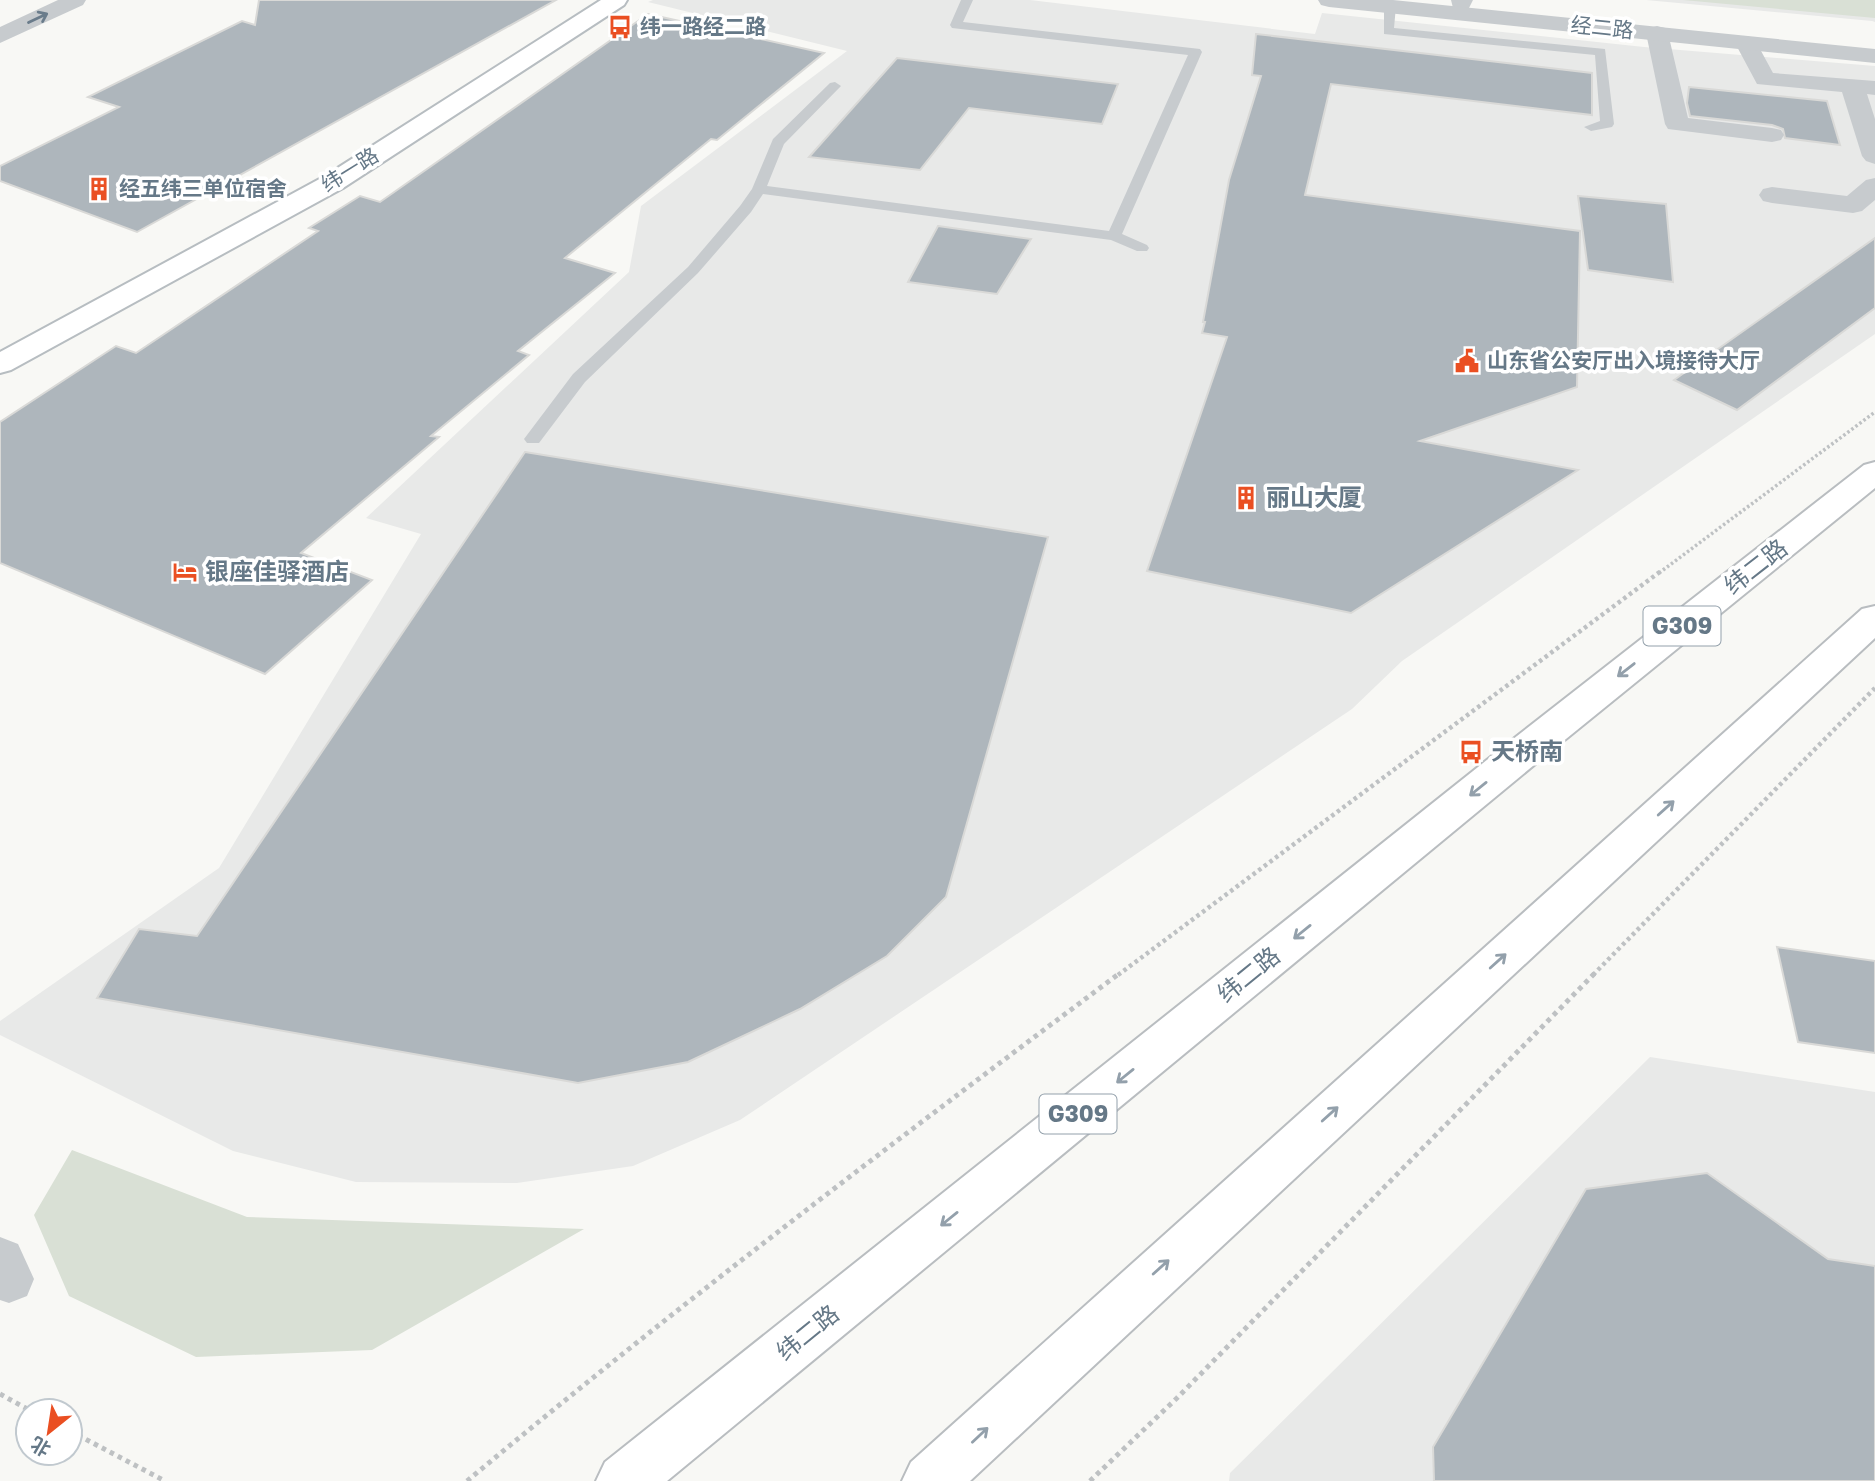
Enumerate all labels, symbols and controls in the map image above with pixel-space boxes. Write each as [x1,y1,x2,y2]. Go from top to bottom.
one-way arrow [27,11,48,24]
street label: 经二路 [1569,11,1635,43]
bus stop icon: 纬一路经二路 [606,13,634,41]
place label: 纬一路经二路 [640,13,766,39]
street label: 纬一路 [316,141,383,197]
building icon: 经五纬三单位宿舍 [85,175,113,203]
place label: 经五纬三单位宿舍 [119,175,287,201]
public building icon: 山东省公安厅出入境接待大厅 [1453,347,1481,375]
place label: 山东省公安厅出入境接待大厅 [1487,347,1760,373]
place label: 丽山大厦 [1266,482,1362,511]
building icon: 丽山大厦 [1232,484,1260,512]
street label: 纬二路 [1718,532,1792,599]
place label: 银座佳驿酒店 [205,556,349,585]
hotel icon: 银座佳驿酒店 [171,558,199,586]
road number: G309 [1644,606,1720,646]
one-way arrow [1618,663,1636,678]
place label: 天桥南 [1491,736,1563,765]
bus stop icon: 天桥南 [1457,738,1485,766]
one-way arrow [1470,781,1488,797]
one-way arrow [1657,799,1674,816]
one-way arrow [1293,924,1311,940]
street label: 纬二路 [1211,940,1285,1008]
one-way arrow [1489,953,1507,969]
one-way arrow [1117,1068,1135,1083]
road number: G309 [1040,1094,1116,1134]
one-way arrow [1320,1106,1338,1122]
one-way arrow [940,1211,958,1227]
one-way arrow [1152,1259,1170,1275]
street label: 纬二路 [770,1298,844,1366]
north arrow [14,1397,84,1467]
one-way arrow [971,1426,988,1443]
text: 北 [26,1432,54,1462]

